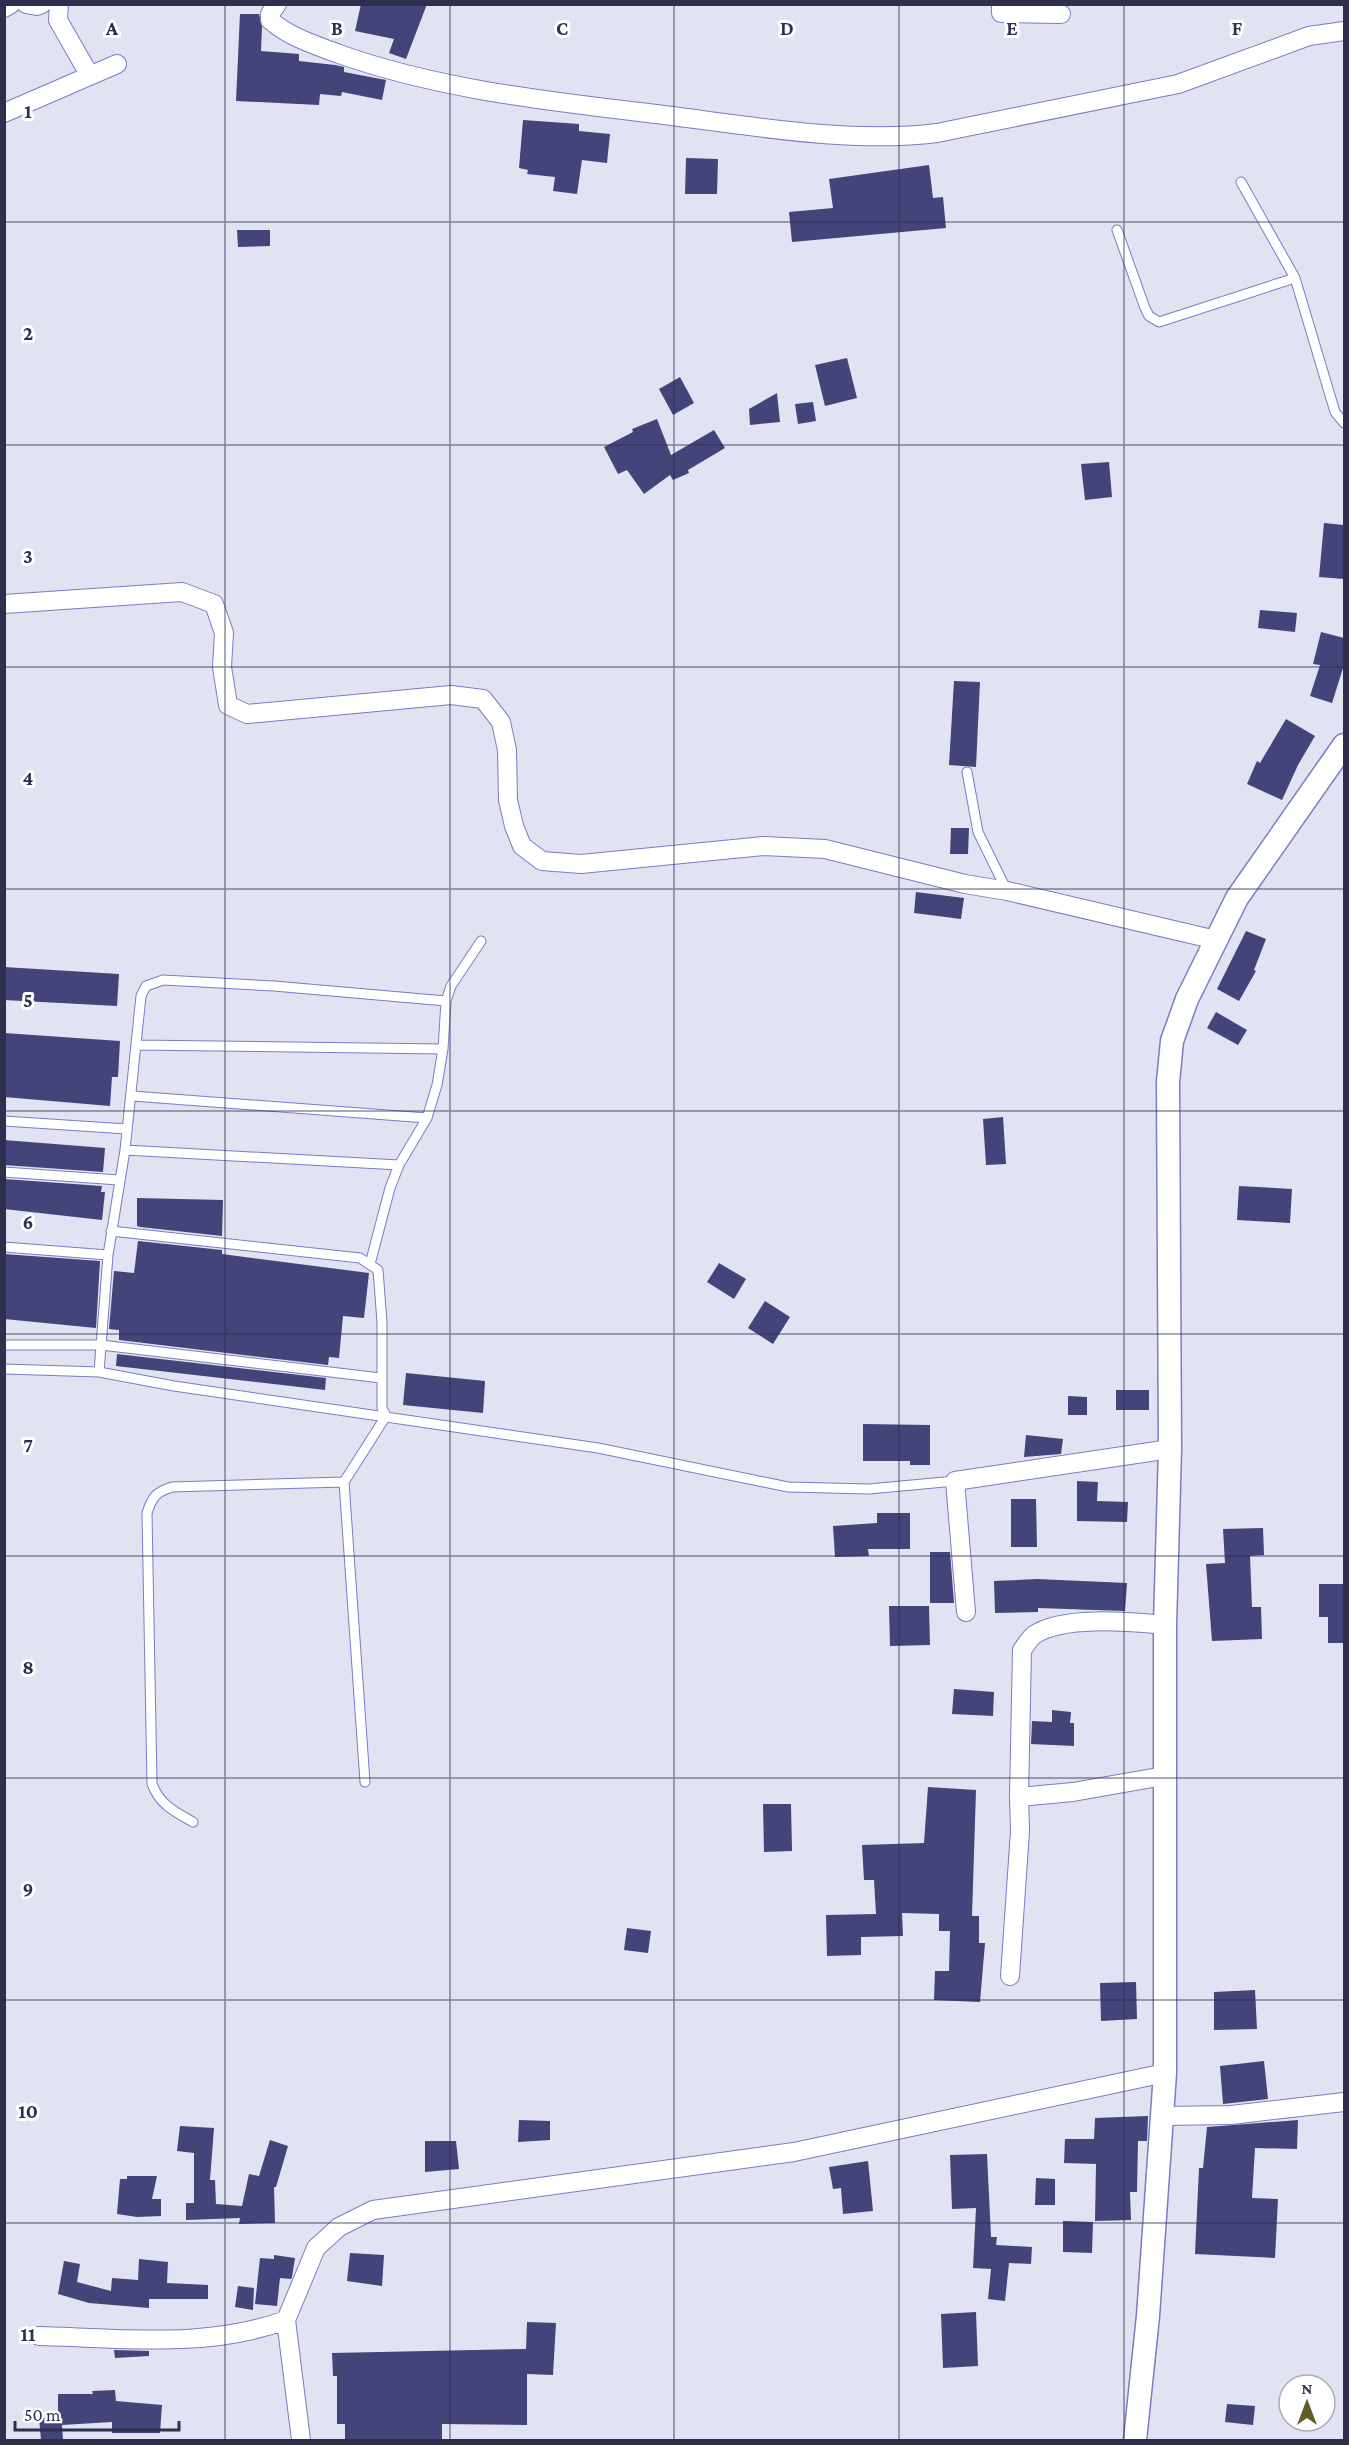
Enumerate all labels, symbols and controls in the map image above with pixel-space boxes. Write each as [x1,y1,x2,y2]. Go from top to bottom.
text: A [105,17,119,39]
text: B [331,17,343,39]
text: C [556,17,568,39]
text: D [780,17,794,39]
text: E [1006,17,1018,39]
text: F [1232,17,1243,39]
text: 1 [24,100,32,122]
text: 2 [23,322,33,344]
text: 3 [23,545,33,567]
text: 4 [23,767,34,789]
text: 5 [23,989,33,1011]
text: 6 [23,1211,33,1233]
text: 7 [23,1434,33,1456]
text: 8 [22,1656,34,1678]
text: 9 [23,1878,33,1900]
text: 10 [18,2100,38,2122]
text: 11 [21,2323,36,2345]
north arrow [1277,2373,1337,2433]
text: N [1302,2380,1313,2397]
scale bar [15,2394,178,2432]
text: 50 m [24,2405,61,2425]

